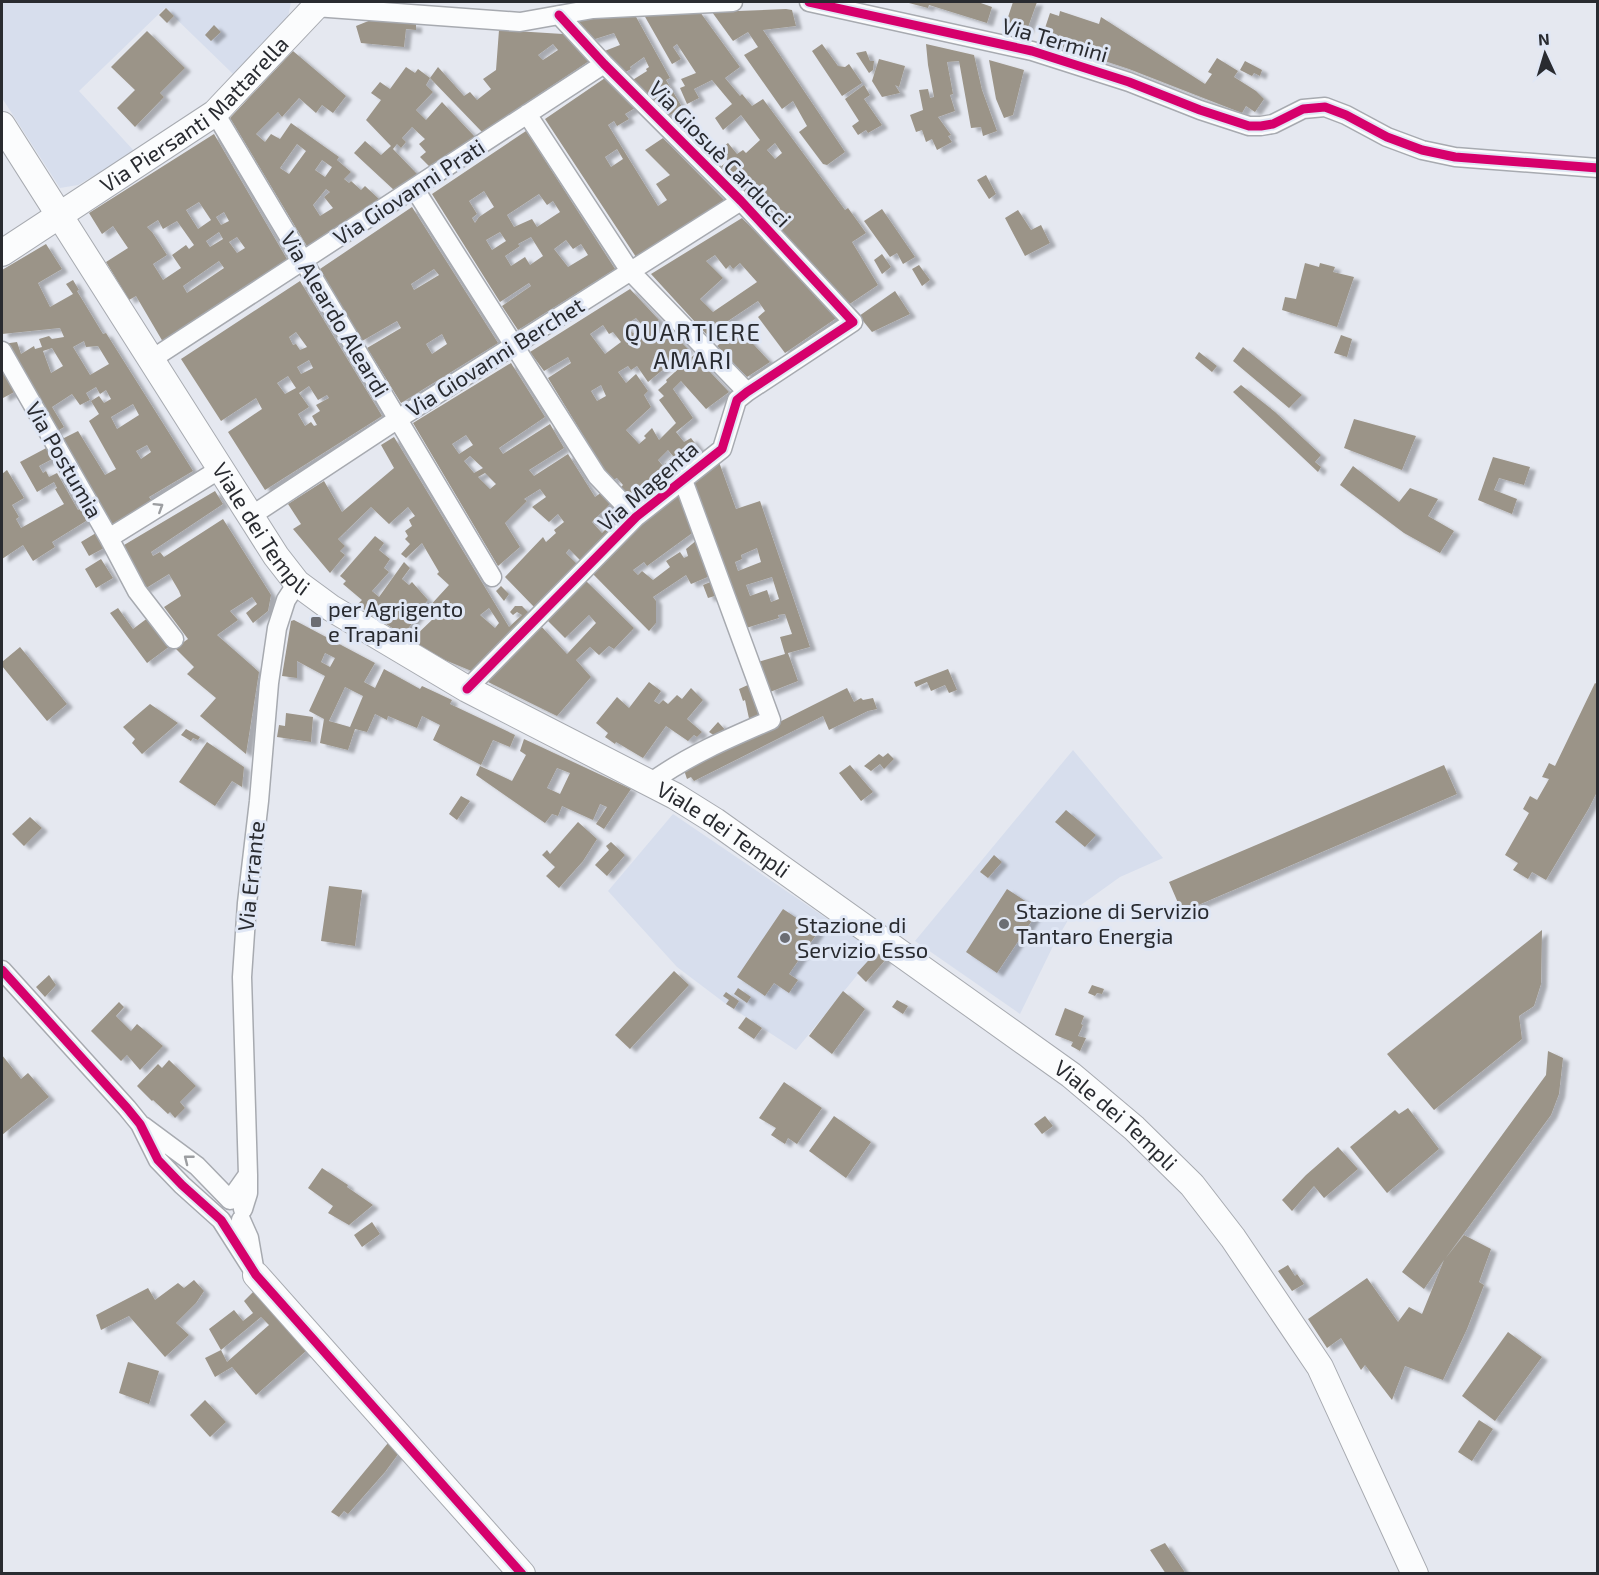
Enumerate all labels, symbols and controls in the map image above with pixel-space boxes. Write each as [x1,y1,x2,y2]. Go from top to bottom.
street label: Via Termini [999,11,1111,67]
north arrow [1515,24,1575,84]
text: N [1537,29,1550,48]
street label: Via Piersanti Mattarella [95,30,293,197]
street label: Via Giosuè Carducci [644,75,797,232]
street label: Via Giovanni Prati [328,133,489,250]
street label: Via Aleardo Aleardi [276,226,395,401]
street label: Via Giovanni Berchet [401,291,588,421]
district label: QUARTIERE AMARI [625,317,761,374]
street label: Via Postumia [21,397,109,522]
street label: Via Magenta [592,435,703,536]
street label: Viale dei Templi [208,457,315,600]
one-way arrow [153,503,163,515]
place label: per Agrigento e Trapani [328,595,463,646]
marker: per Agrigento e Trapani [309,615,323,629]
street label: Viale dei Templi [653,775,795,882]
street label: Via Errante [231,819,269,932]
place label: Stazione di Servizio Tantaro Energia [1016,897,1210,948]
place label: Stazione di Servizio Esso [797,911,928,962]
marker: Stazione di Servizio Tantaro Energia [997,917,1011,931]
marker: Stazione di Servizio Esso [778,931,792,945]
street label: Viale dei Templi [1050,1054,1183,1175]
one-way arrow [184,1156,195,1167]

